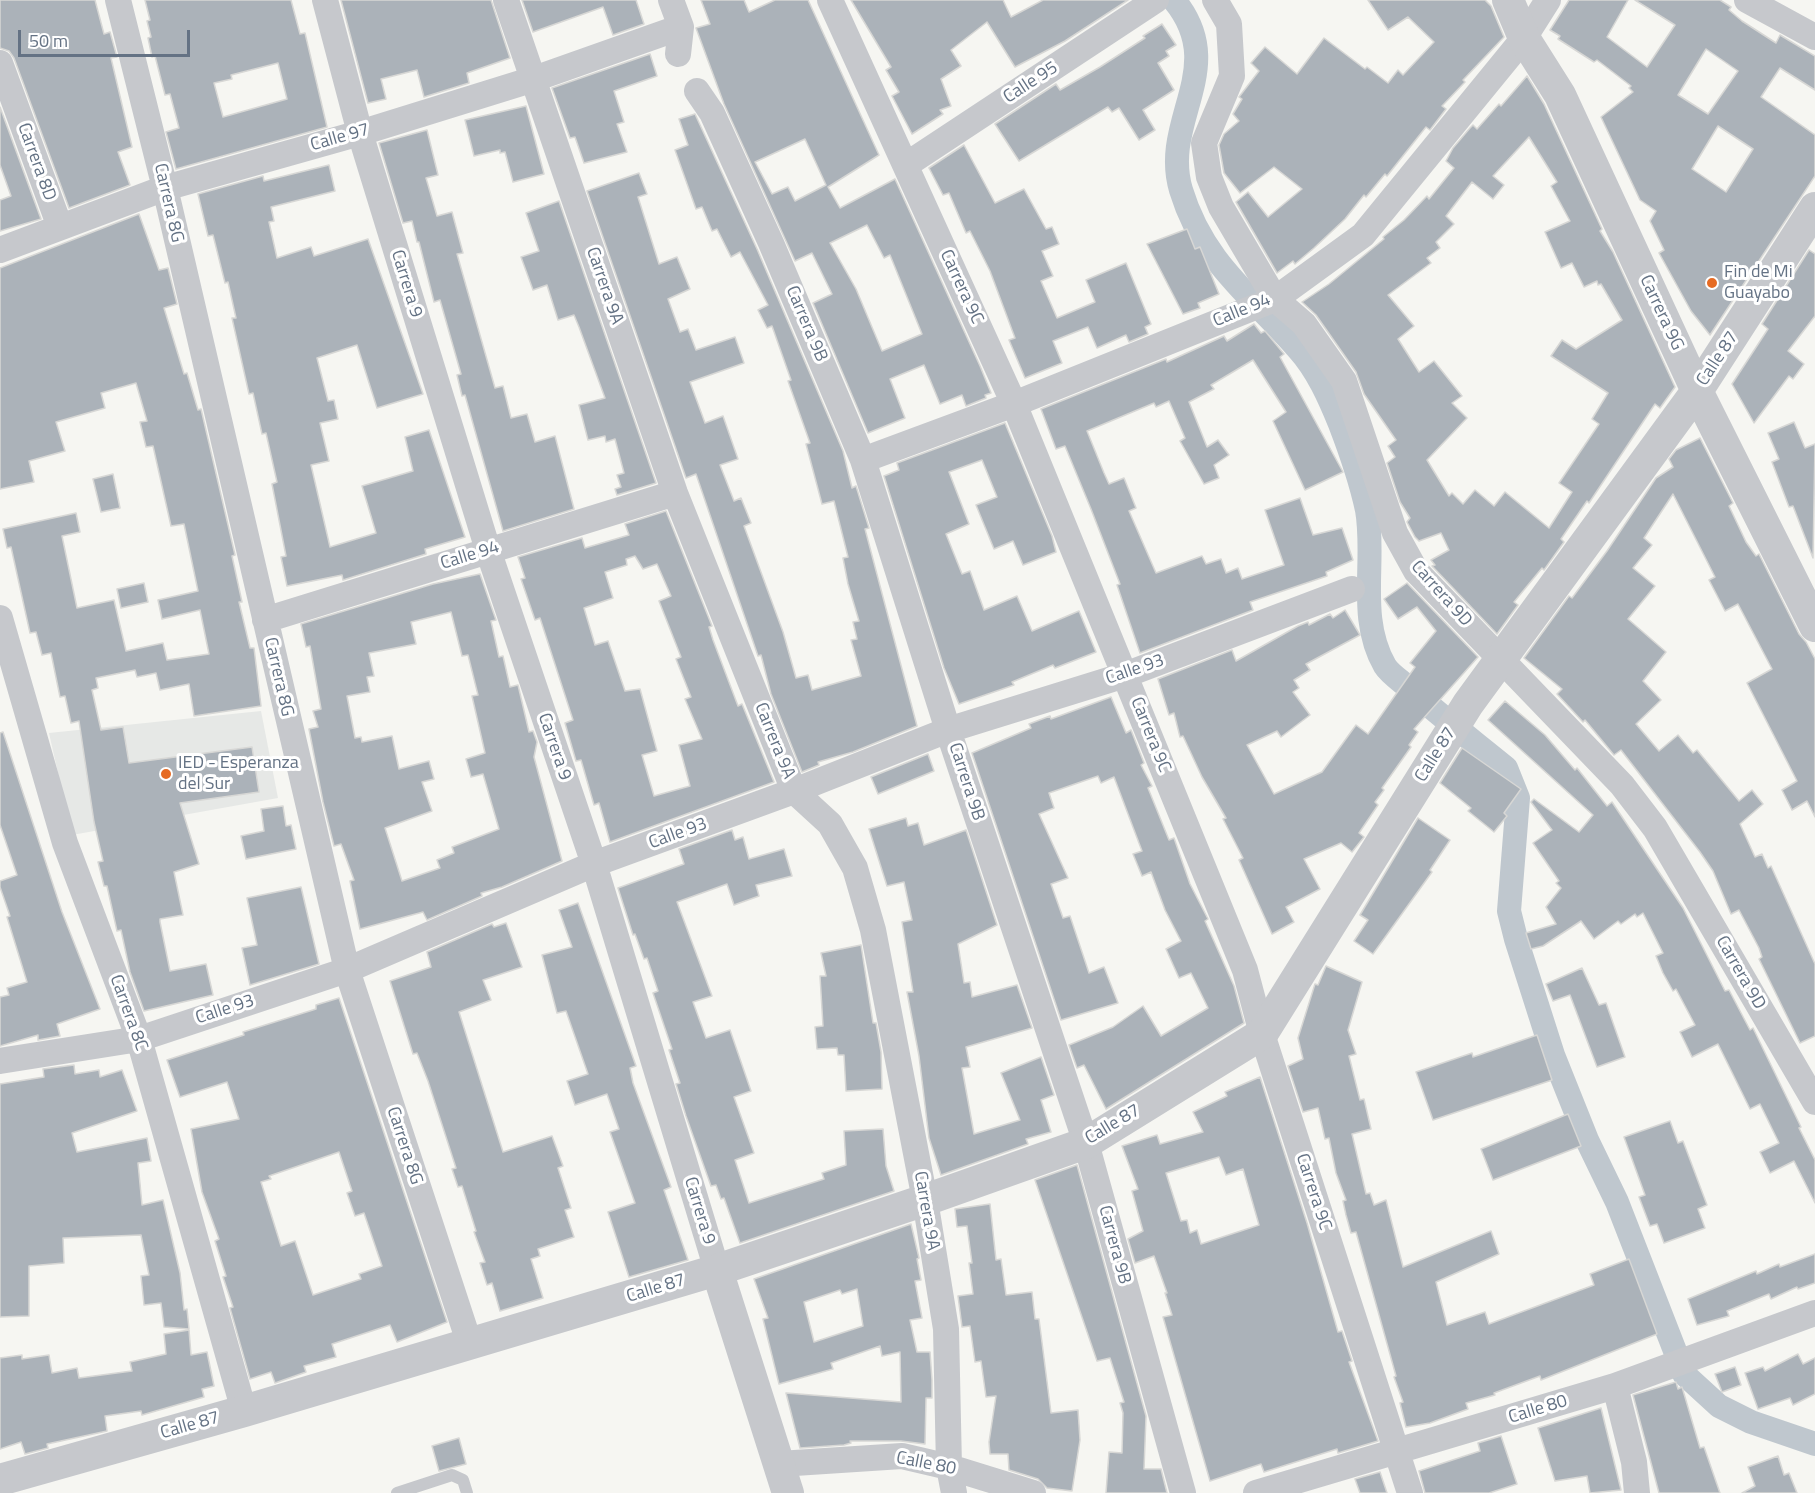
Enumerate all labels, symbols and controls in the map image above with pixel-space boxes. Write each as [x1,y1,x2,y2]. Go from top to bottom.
scale bar [21,18,194,56]
text: 50 m [29,27,68,54]
street label: Calle 95 [1000,58,1062,108]
street label: Calle 97 [308,119,372,157]
street label: Carrera 8D [12,120,60,204]
street label: Carrera 8G [148,161,188,245]
street label: Carrera 9A [581,245,627,327]
street label: Carrera 9C [934,247,988,327]
street label: Carrera 9 [386,248,426,320]
place label: Fin de Mi Guayabo [1724,262,1793,304]
street label: Carrera 9G [1634,272,1688,354]
marker: Fin de Mi Guayabo [1705,276,1719,290]
street label: Carrera 9B [780,283,832,365]
street label: Calle 94 [1210,290,1274,332]
street label: Calle 87 [1693,328,1743,390]
street label: Calle 94 [438,537,502,575]
street label: Carrera 9D [1406,557,1476,631]
street label: Carrera 8G [258,635,298,719]
street label: Calle 93 [1103,650,1167,690]
street label: Carrera 9C [1125,694,1175,776]
street label: Carrera 9A [749,700,799,782]
street label: Carrera 9 [532,711,576,783]
street label: Calle 87 [1411,724,1461,786]
street label: Carrera 9B [943,740,989,824]
place label: IED - Esperanza del Sur [178,753,299,795]
marker: IED - Esperanza del Sur [159,767,173,781]
street label: Calle 93 [646,814,710,854]
street label: Carrera 9D [1710,932,1770,1014]
street label: Carrera 8C [104,972,152,1054]
street label: Calle 93 [193,990,257,1030]
street label: Calle 87 [1082,1100,1144,1150]
street label: Carrera 8G [381,1104,427,1188]
street label: Carrera 9C [1290,1151,1336,1233]
street label: Carrera 9A [908,1170,944,1252]
street label: Carrera 9 [679,1175,719,1247]
street label: Carrera 9B [1093,1203,1135,1287]
street label: Calle 87 [624,1270,688,1308]
street label: Calle 80 [1506,1391,1570,1429]
street label: Calle 87 [158,1407,222,1445]
street label: Calle 80 [894,1448,958,1480]

